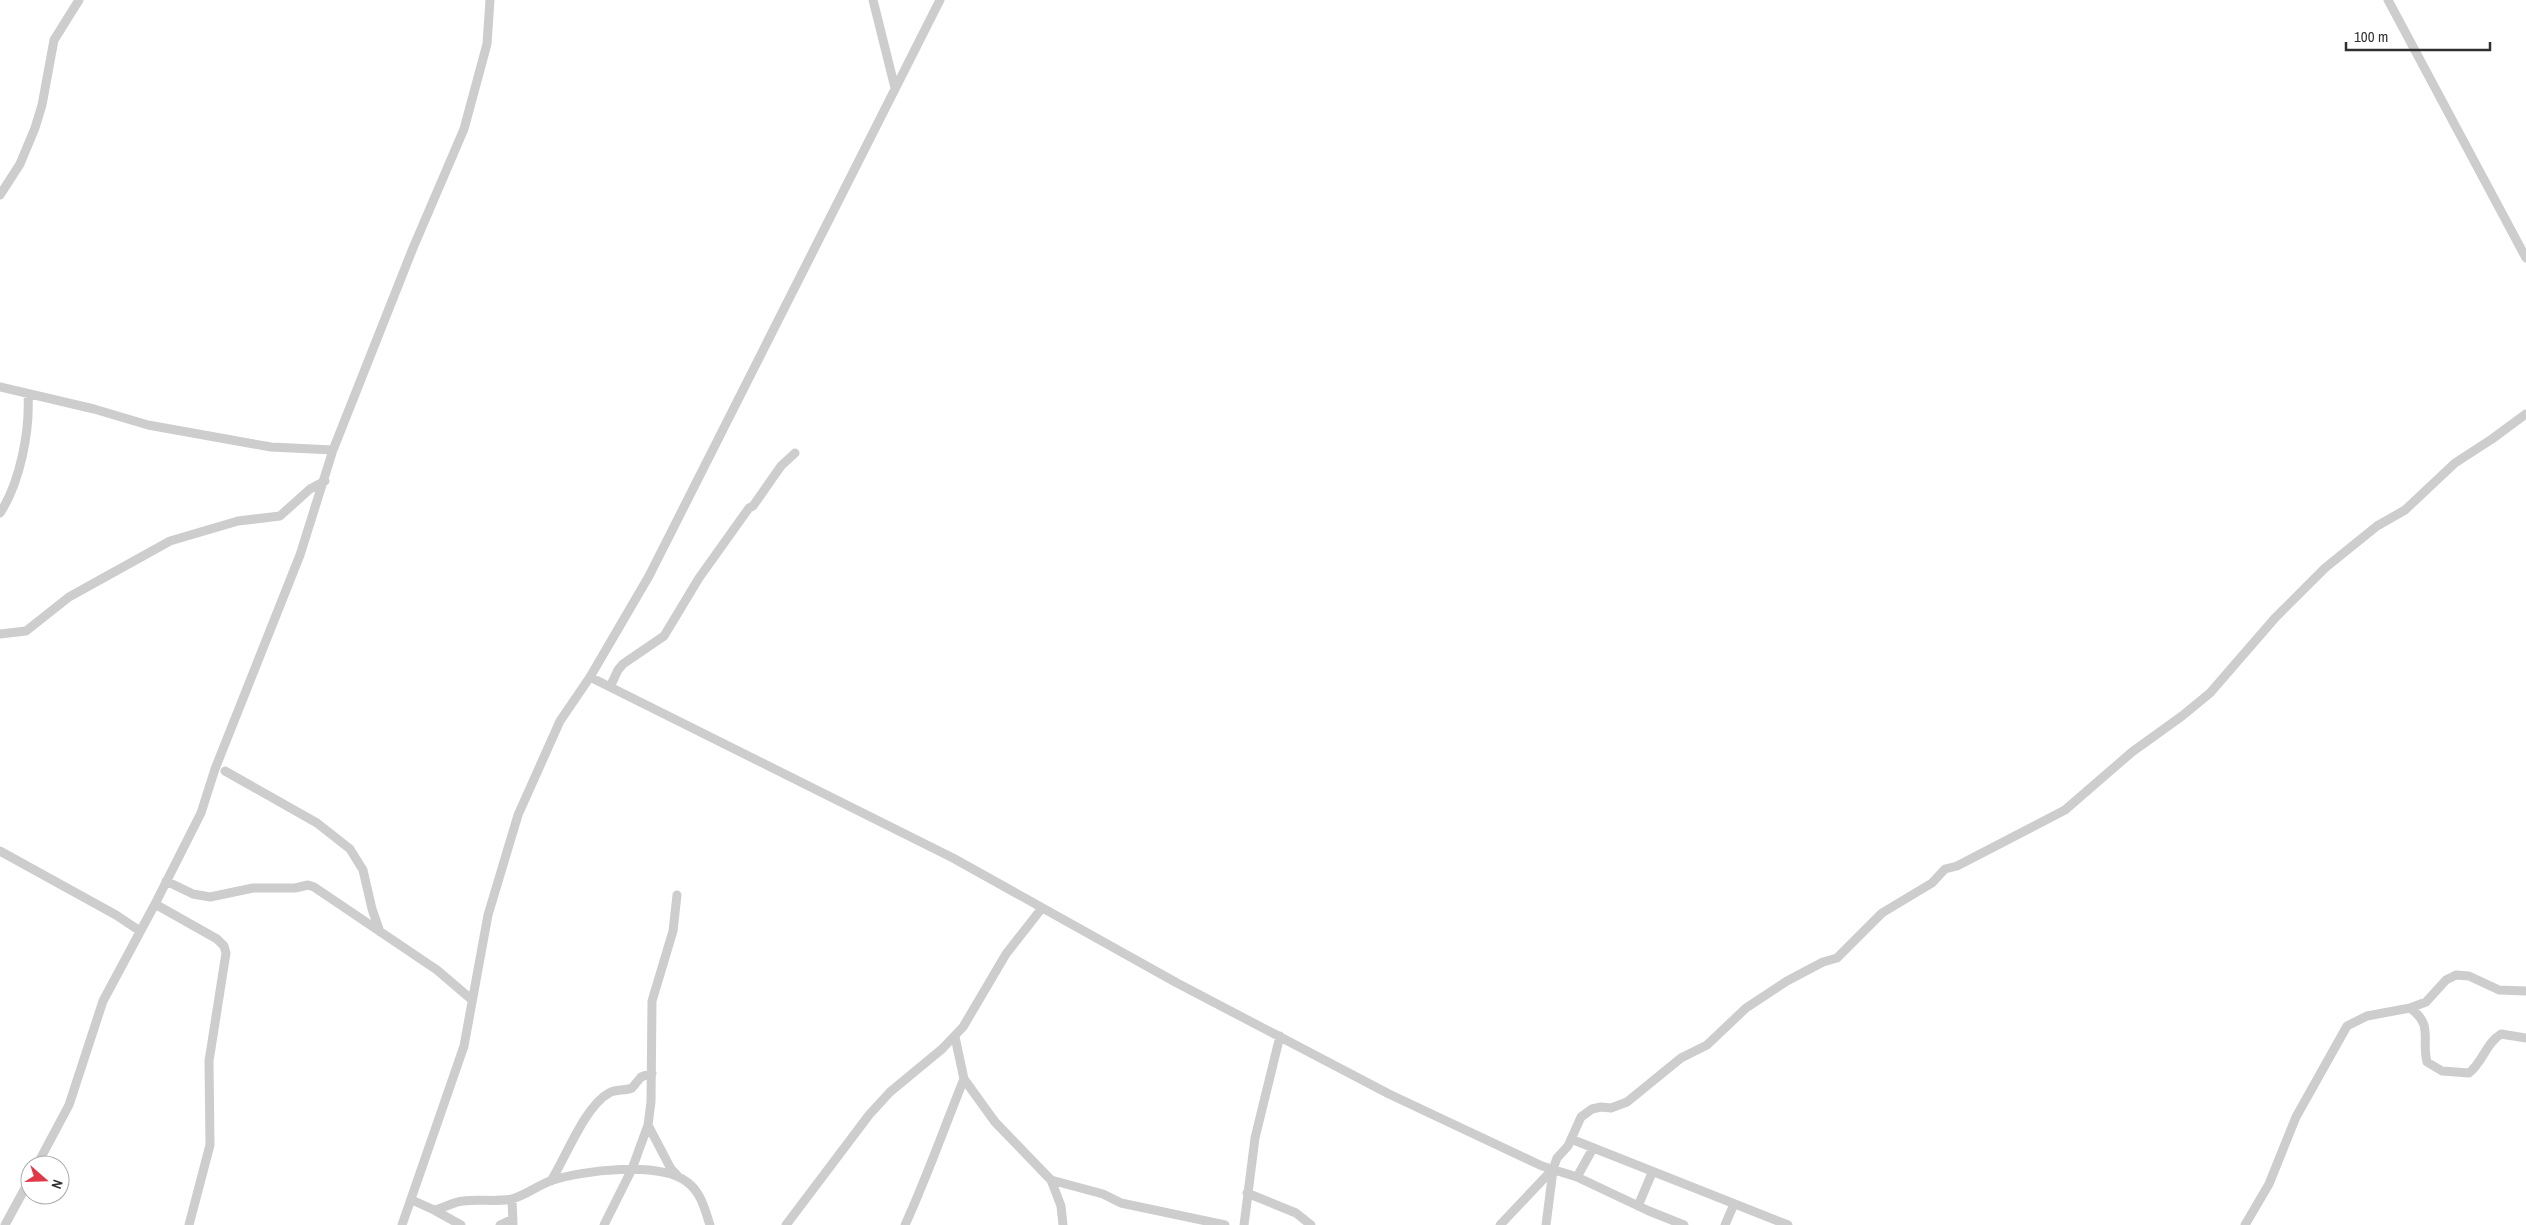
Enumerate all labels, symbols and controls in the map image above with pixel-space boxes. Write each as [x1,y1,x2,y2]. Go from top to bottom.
scale bar [2346,20,2490,52]
text: 100 m [2354,26,2388,47]
north arrow [20,1155,70,1205]
text: N [47,1177,67,1191]

